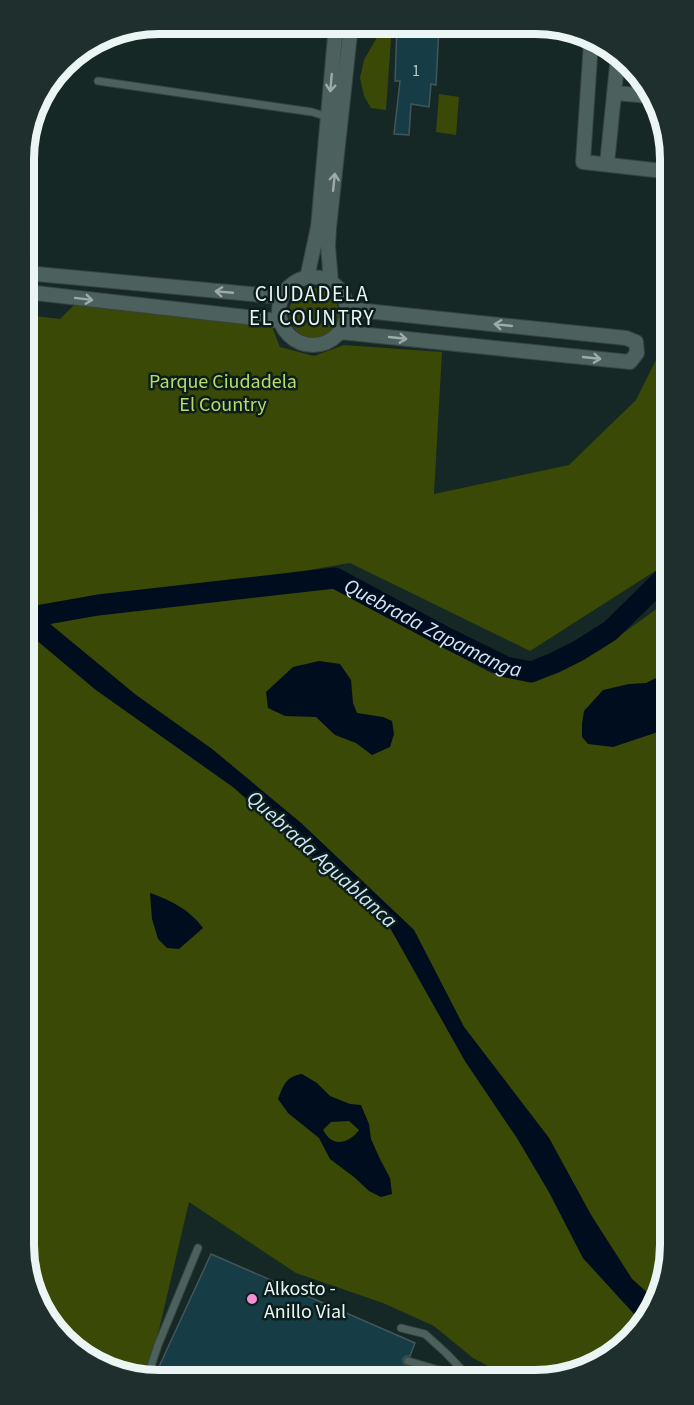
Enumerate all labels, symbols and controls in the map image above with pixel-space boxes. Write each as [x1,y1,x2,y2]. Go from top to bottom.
house number: 1 [412,60,420,82]
one-way arrow [325,73,336,93]
one-way arrow [329,173,340,193]
district label: CIUDADELA EL COUNTRY [249,279,375,333]
one-way arrow [214,286,234,297]
one-way arrow [74,293,93,304]
one-way arrow [494,319,514,330]
one-way arrow [388,333,408,344]
one-way arrow [582,353,602,364]
park label: Parque Ciudadela El Country [149,368,297,419]
water label: Quebrada Zapamanga [339,571,524,685]
water label: Quebrada Aguablanca [240,783,404,935]
place label: Alkosto - Anillo Vial [264,1275,346,1326]
marker: Alkosto - Anillo Vial [245,1292,259,1306]

